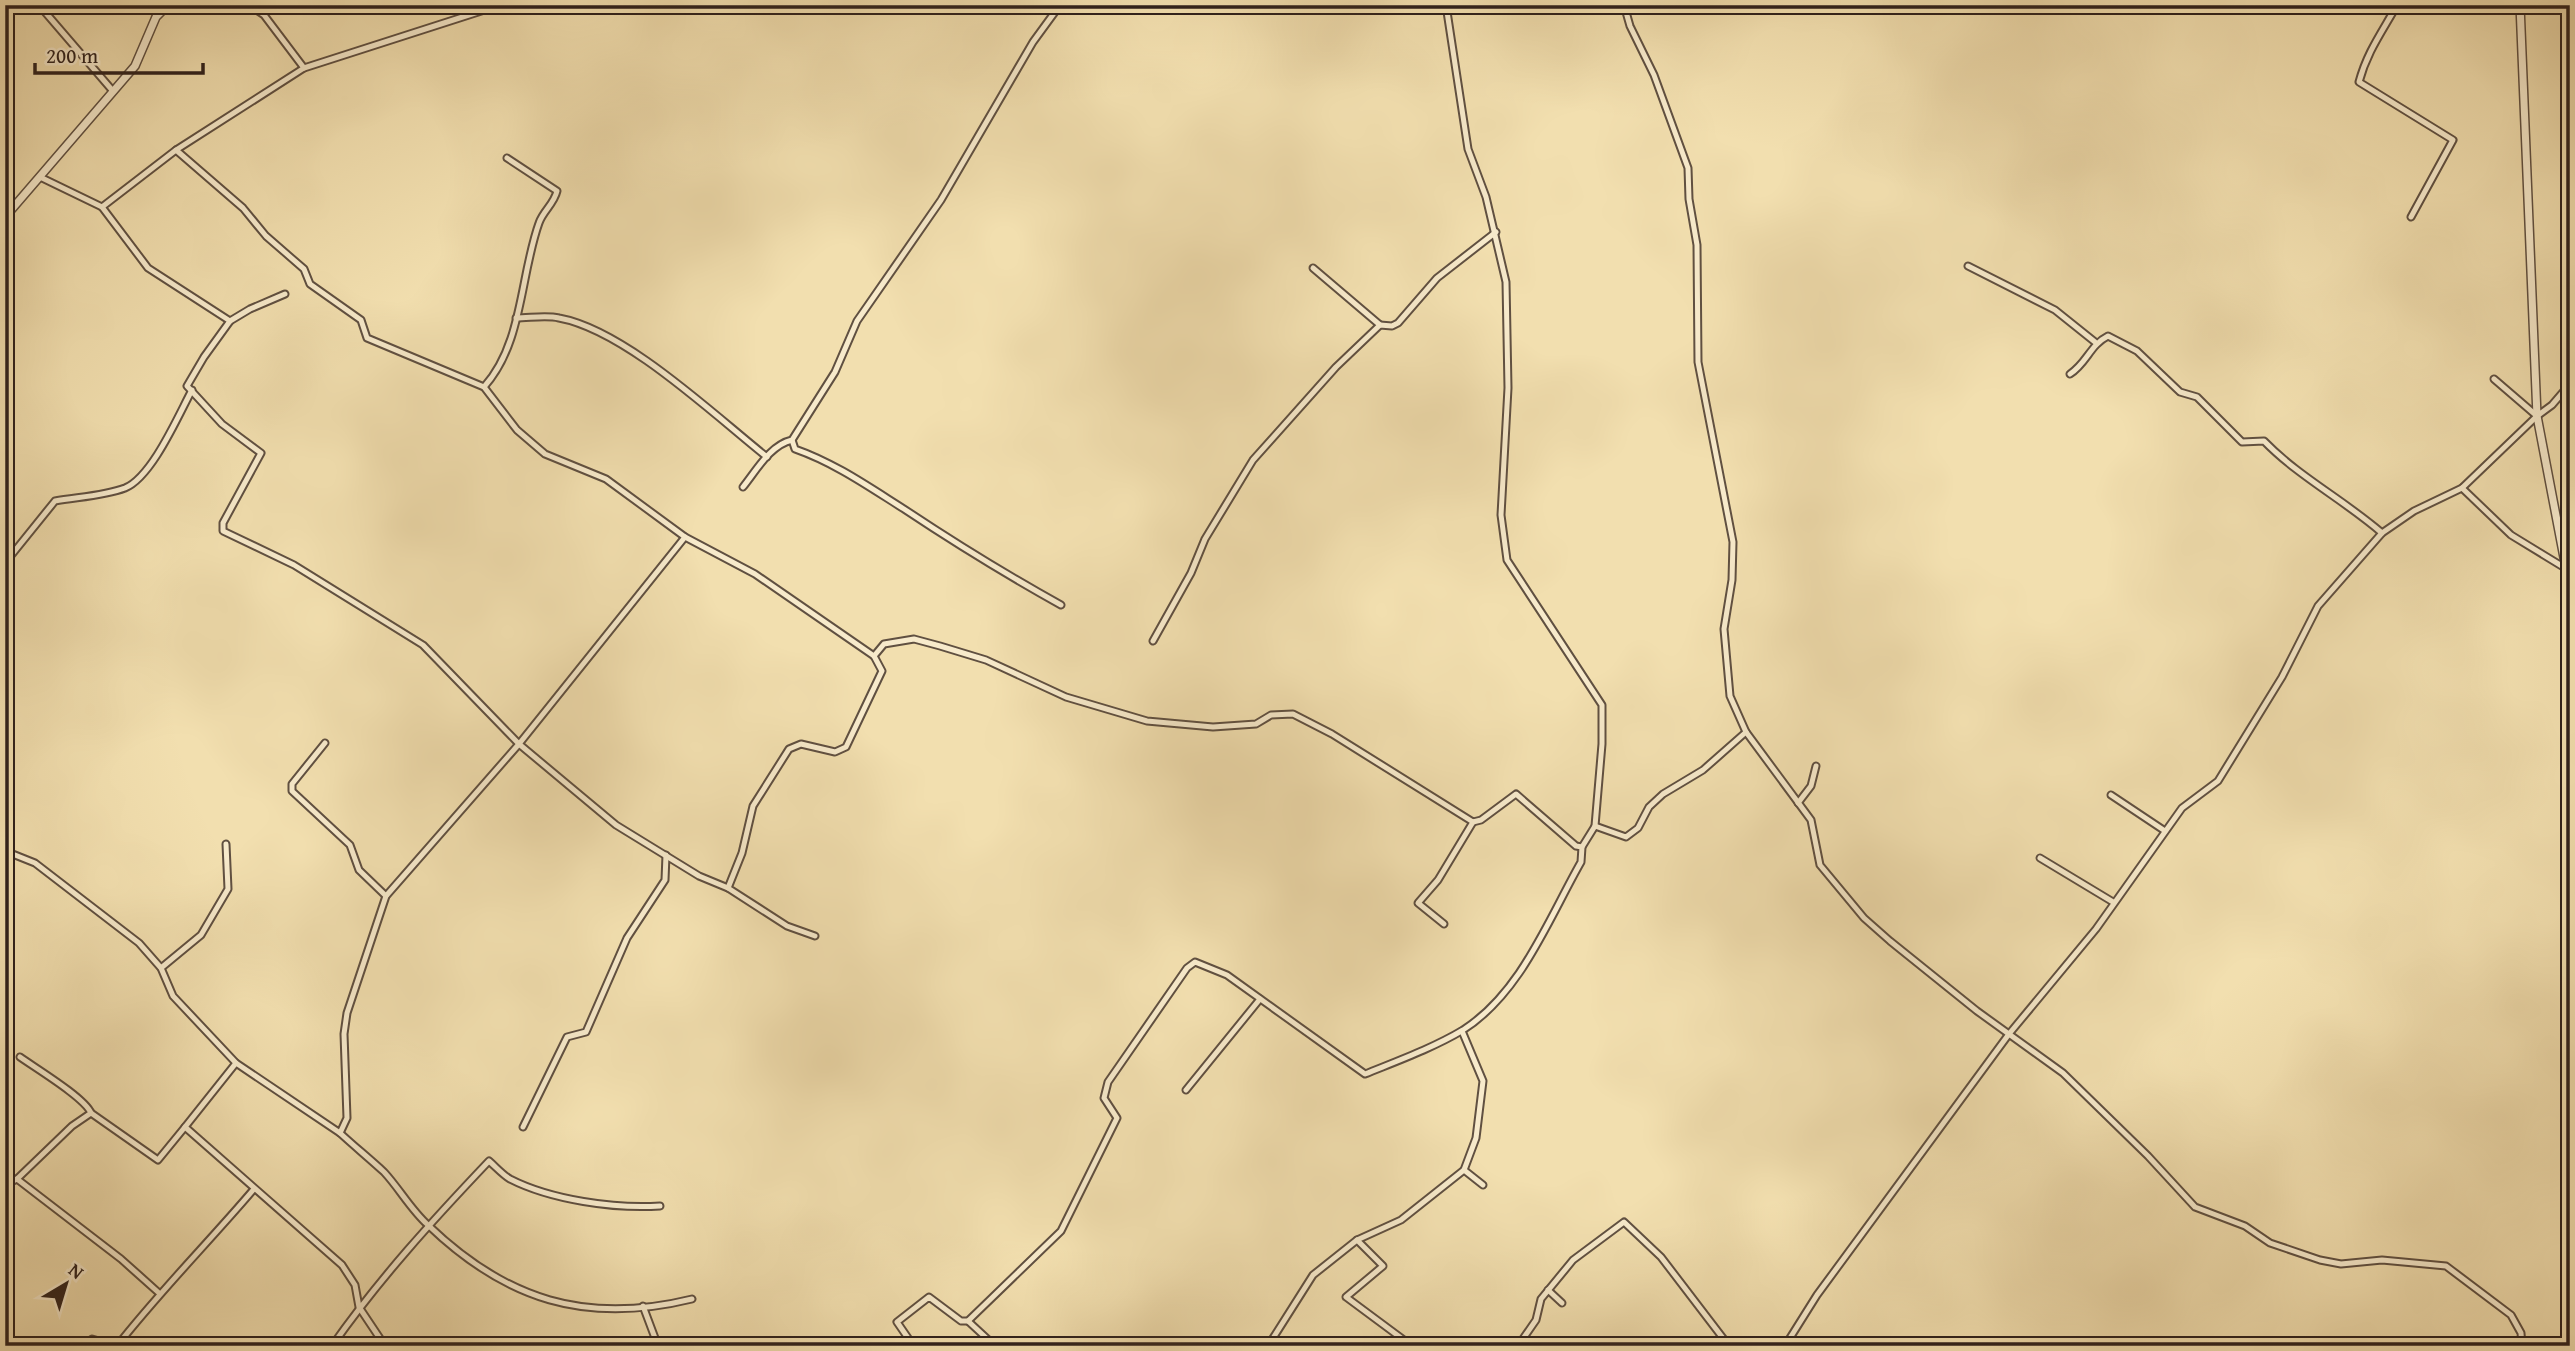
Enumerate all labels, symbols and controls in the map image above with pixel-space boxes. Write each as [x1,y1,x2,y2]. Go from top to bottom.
scale bar [35,32,203,76]
text: 200 m [46,40,98,71]
north arrow [32,1250,102,1320]
text: N [63,1256,90,1286]

